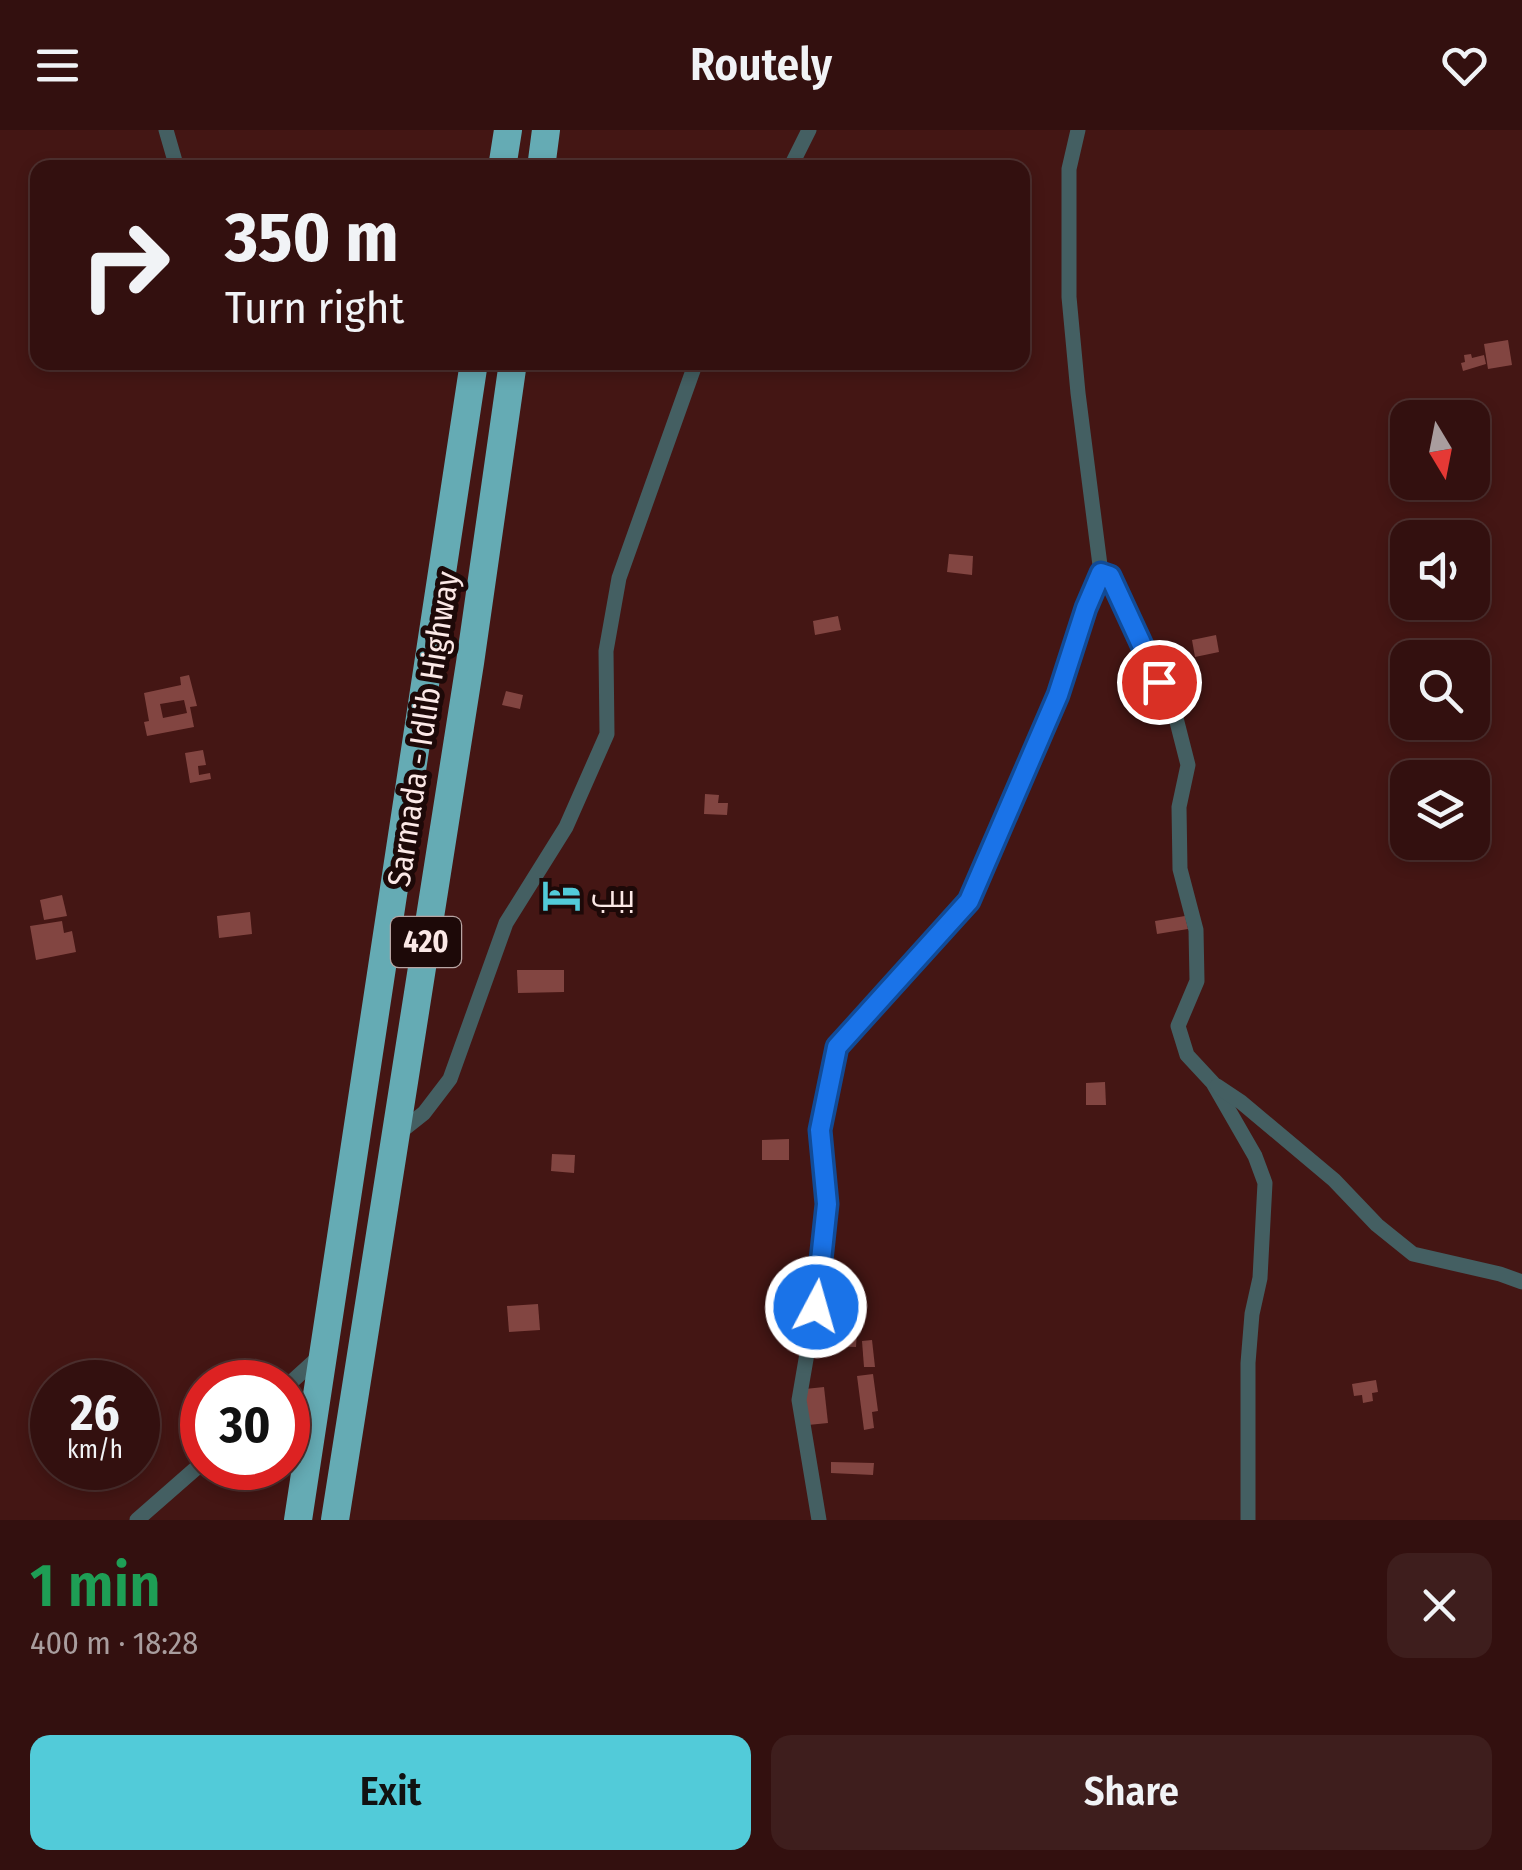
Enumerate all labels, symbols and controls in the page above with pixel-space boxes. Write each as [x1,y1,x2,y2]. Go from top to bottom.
icon: menu [30,38,85,93]
text: Routely [690,38,832,92]
icon: heart [1437,38,1492,93]
text: 350 m [225,196,399,280]
icon: right [60,200,190,330]
text: Turn right [225,281,404,335]
north arrow [1390,400,1490,500]
map controls [1390,400,1490,860]
button: sound [1390,520,1490,620]
street label: Sarmada - Idlib Highway [379,568,467,889]
pin [1117,640,1202,725]
button: search [1390,640,1490,740]
icon: arrive [1132,655,1187,710]
button: layers [1390,760,1490,860]
hotel icon: ببب [540,875,582,917]
place label: ببب [591,877,635,915]
road number: 420 [391,917,461,967]
position arrow [764,1255,868,1359]
speed limit sign: 30 [180,1360,310,1490]
text: 26 [70,1383,120,1443]
text: km/h [67,1435,123,1465]
text: 1 min [30,1550,161,1622]
button: close [1387,1553,1492,1658]
text: 400 m · 18:28 [30,1624,198,1662]
button: Exit [30,1735,751,1850]
button: Share [771,1735,1492,1850]

